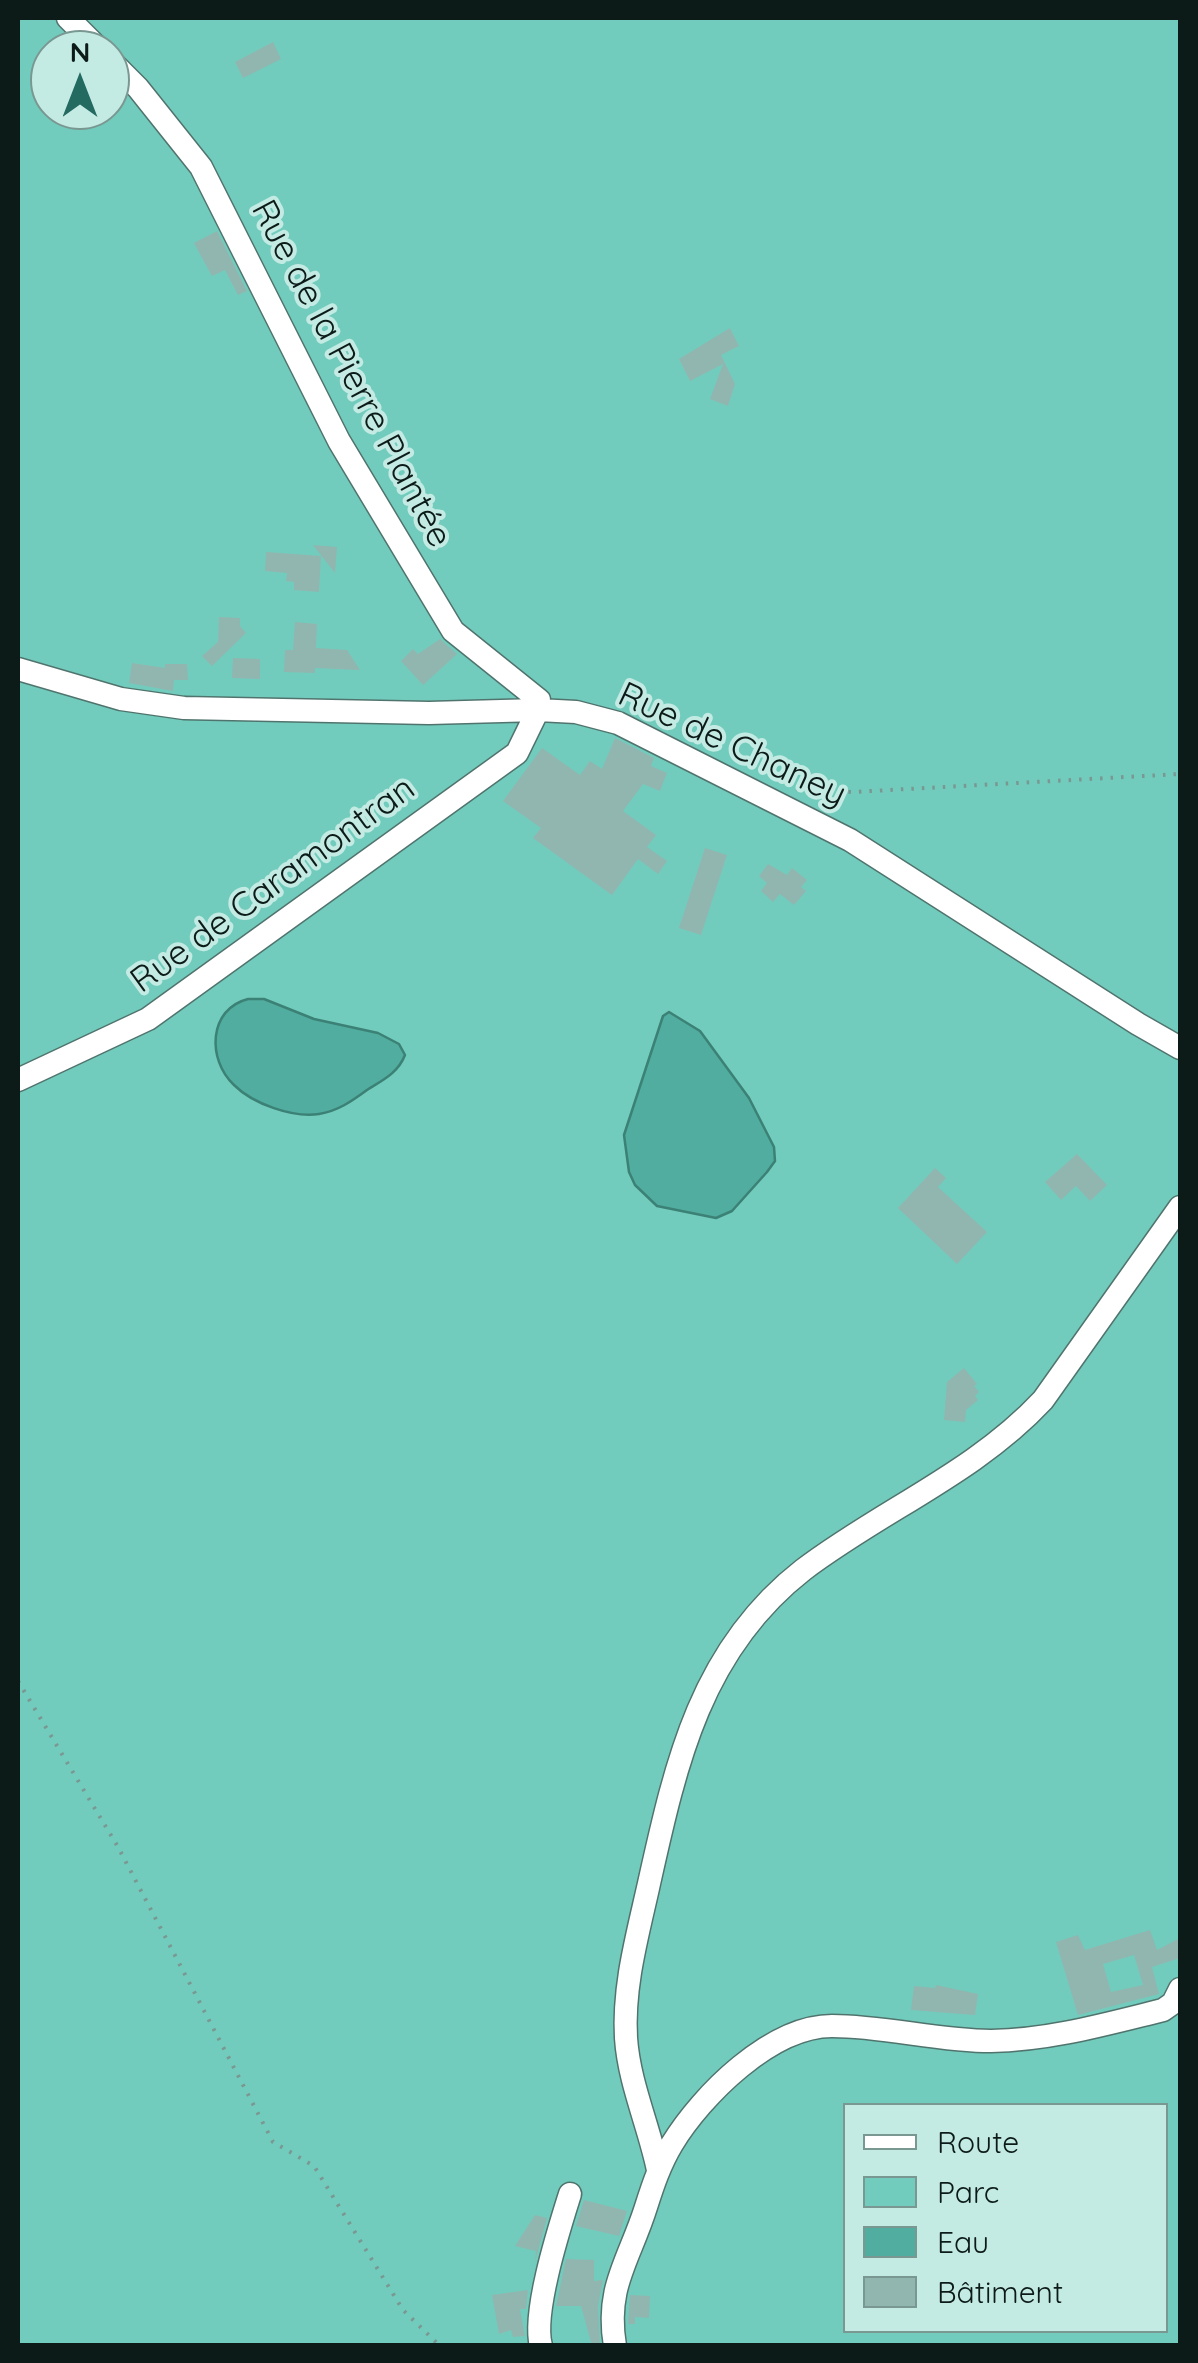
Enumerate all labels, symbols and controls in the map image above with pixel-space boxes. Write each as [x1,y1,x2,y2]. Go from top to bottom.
north arrow [30,30,130,130]
text: N [70,34,90,69]
street label: Rue de la Pierre Plantée [242,193,460,555]
street label: Rue de Chaney [611,674,853,816]
street label: Rue de Caramontran [123,768,423,1002]
legend [843,2103,1168,2333]
text: Route [937,2123,1019,2161]
text: Parc [937,2173,999,2211]
text: Eau [937,2223,989,2261]
text: Bâtiment [937,2273,1063,2311]

